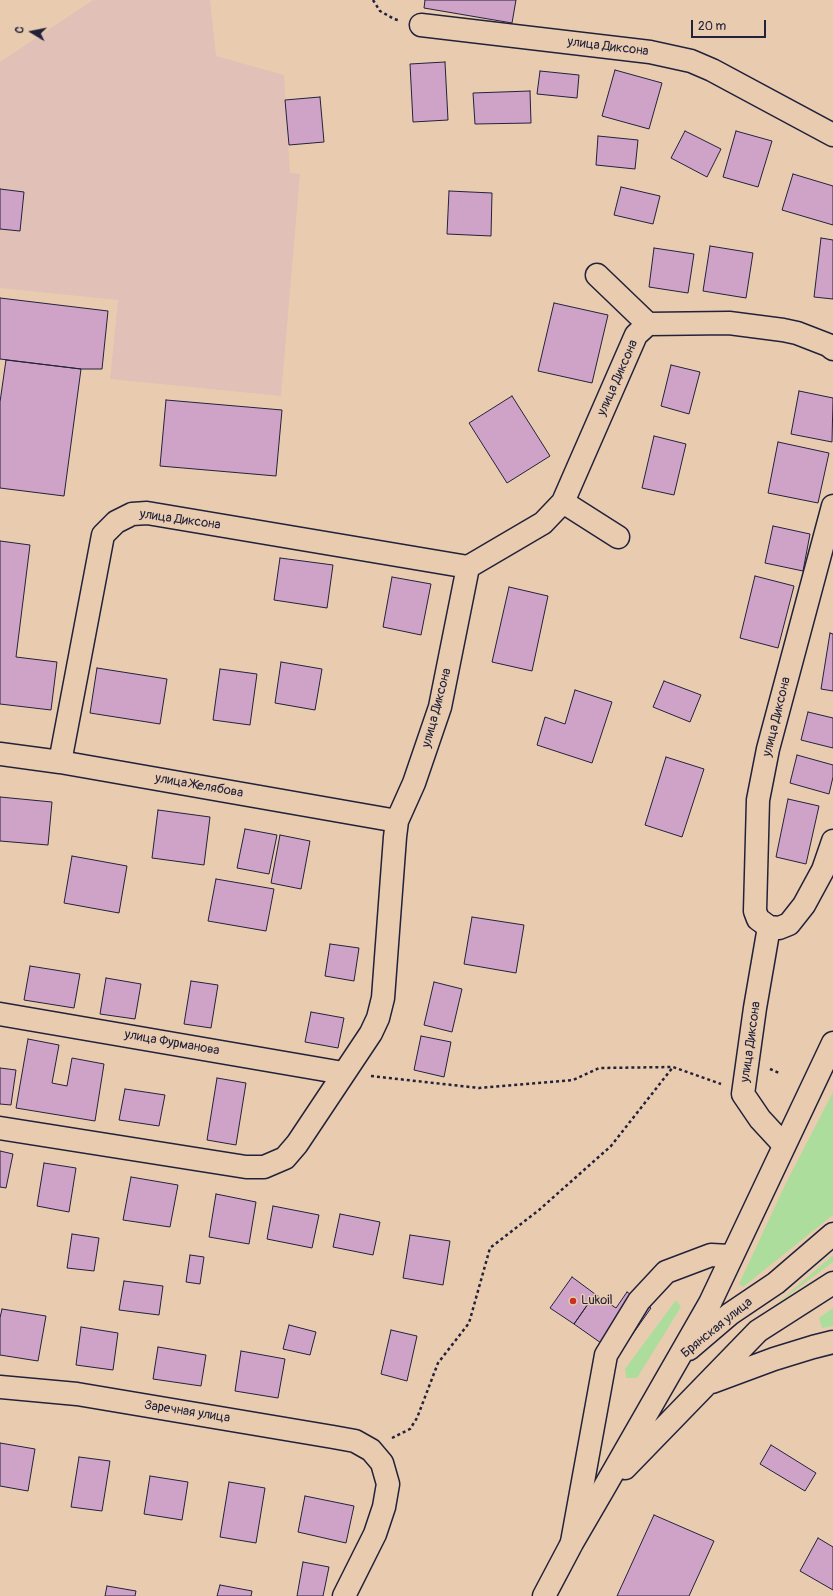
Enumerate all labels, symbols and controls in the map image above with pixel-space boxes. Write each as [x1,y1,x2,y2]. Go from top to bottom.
north arrow [12,12,52,52]
scale bar [693,12,768,38]
text: 20 m [698,19,726,34]
text: С [13,25,27,34]
street label: улица Диксона [567,34,649,60]
street label: улица Диксона [594,338,642,418]
street label: улица Диксона [139,507,221,533]
street label: улица Диксона [419,667,455,749]
street label: улица Диксона [760,676,794,758]
street label: улица Желябова [154,771,244,801]
street label: улица Диксона [738,1001,764,1083]
street label: улица Фурманова [123,1027,221,1059]
place label: Lukoil [581,1293,613,1309]
street label: Брянская улица [678,1295,756,1361]
marker: Lukoil [568,1296,578,1306]
street label: Заречная улица [143,1398,231,1426]

